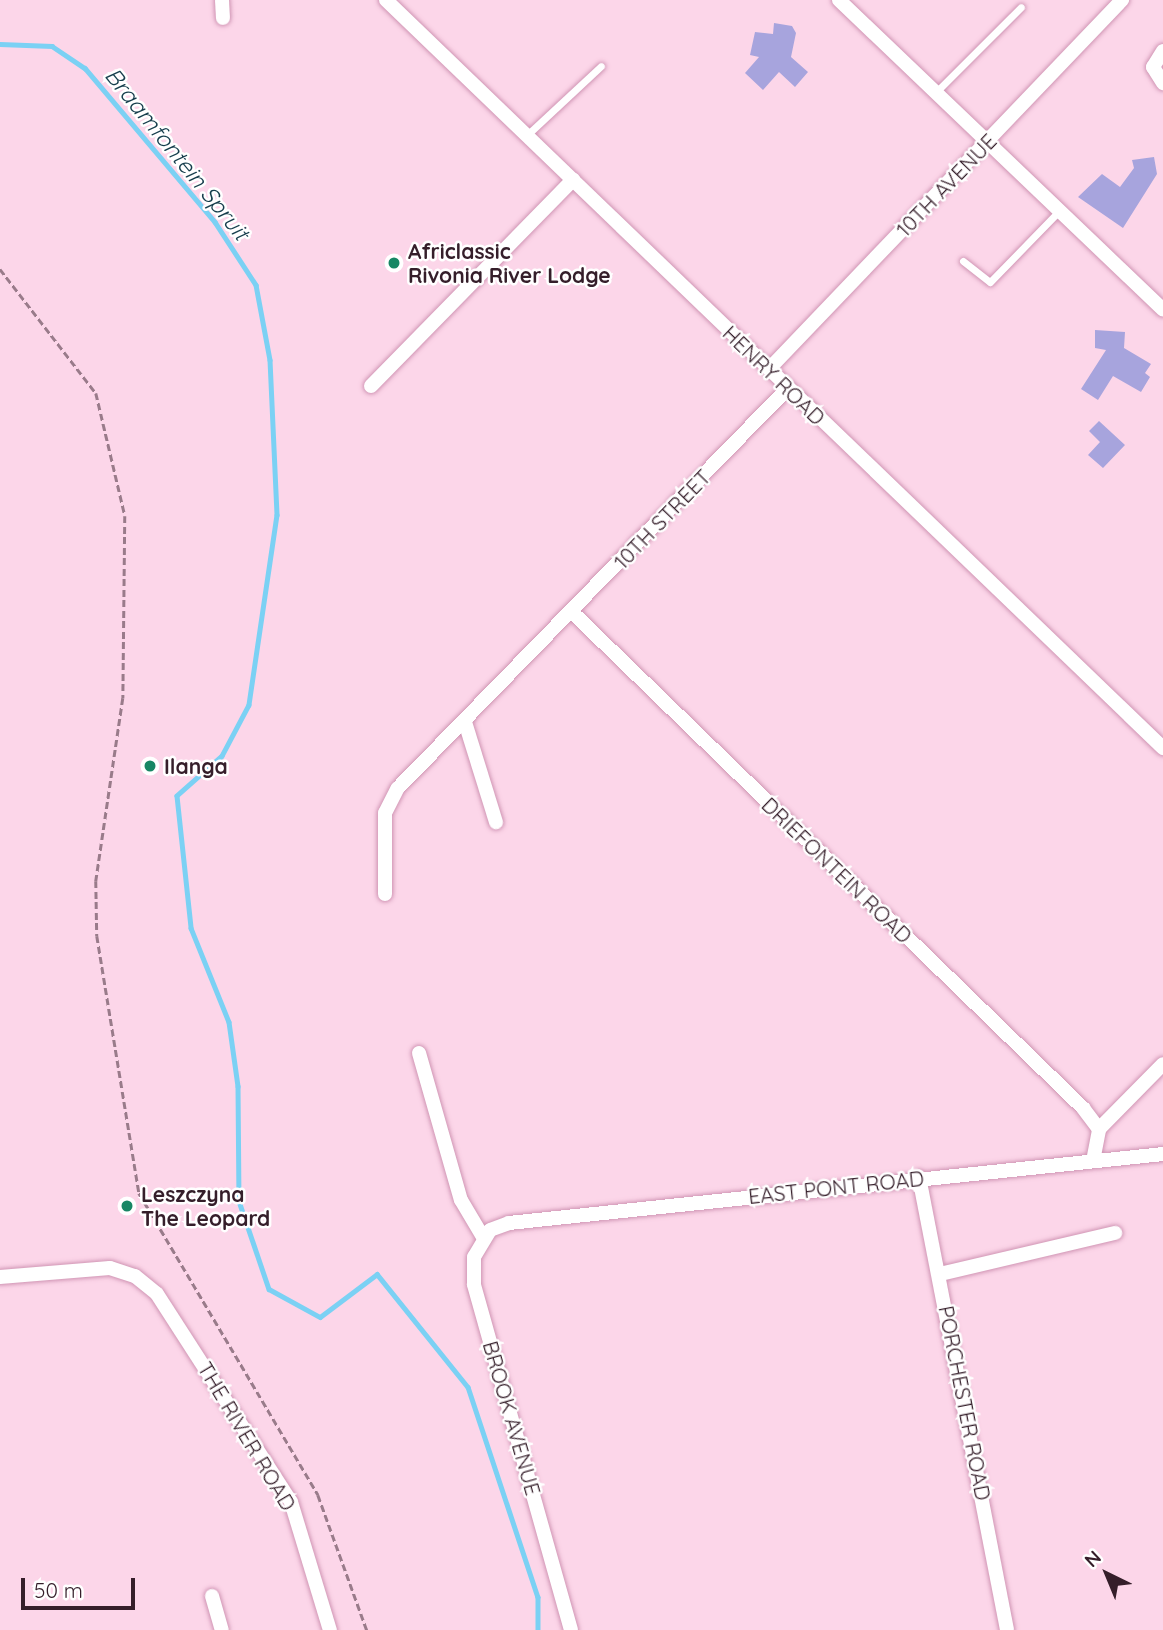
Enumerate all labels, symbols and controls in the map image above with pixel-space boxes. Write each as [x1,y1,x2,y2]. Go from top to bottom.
water label: Braamfontein Spruit [99,62,255,246]
street label: 10TH AVENUE [891,128,1001,242]
place label: Africlassic Rivonia River Lodge [408,238,611,288]
marker: Africlassic Rivonia River Lodge [386,255,402,271]
street label: HENRY ROAD [718,320,830,430]
street label: 10TH STREET [608,464,716,574]
place label: Ilanga [164,753,228,779]
marker: Ilanga [142,758,158,774]
street label: DRIEFONTEIN ROAD [757,792,917,948]
street label: EAST PONT ROAD [747,1165,925,1209]
place label: Leszczyna The Leopard [141,1181,270,1231]
marker: Leszczyna The Leopard [119,1198,135,1214]
street label: PORCHESTER ROAD [934,1303,996,1503]
street label: BROOK AVENUE [478,1338,546,1498]
street label: THE RIVER ROAD [193,1357,301,1515]
north arrow [1072,1539,1142,1609]
text: N [1079,1545,1106,1572]
scale bar [24,1564,138,1608]
text: 50 m [34,1577,83,1603]

